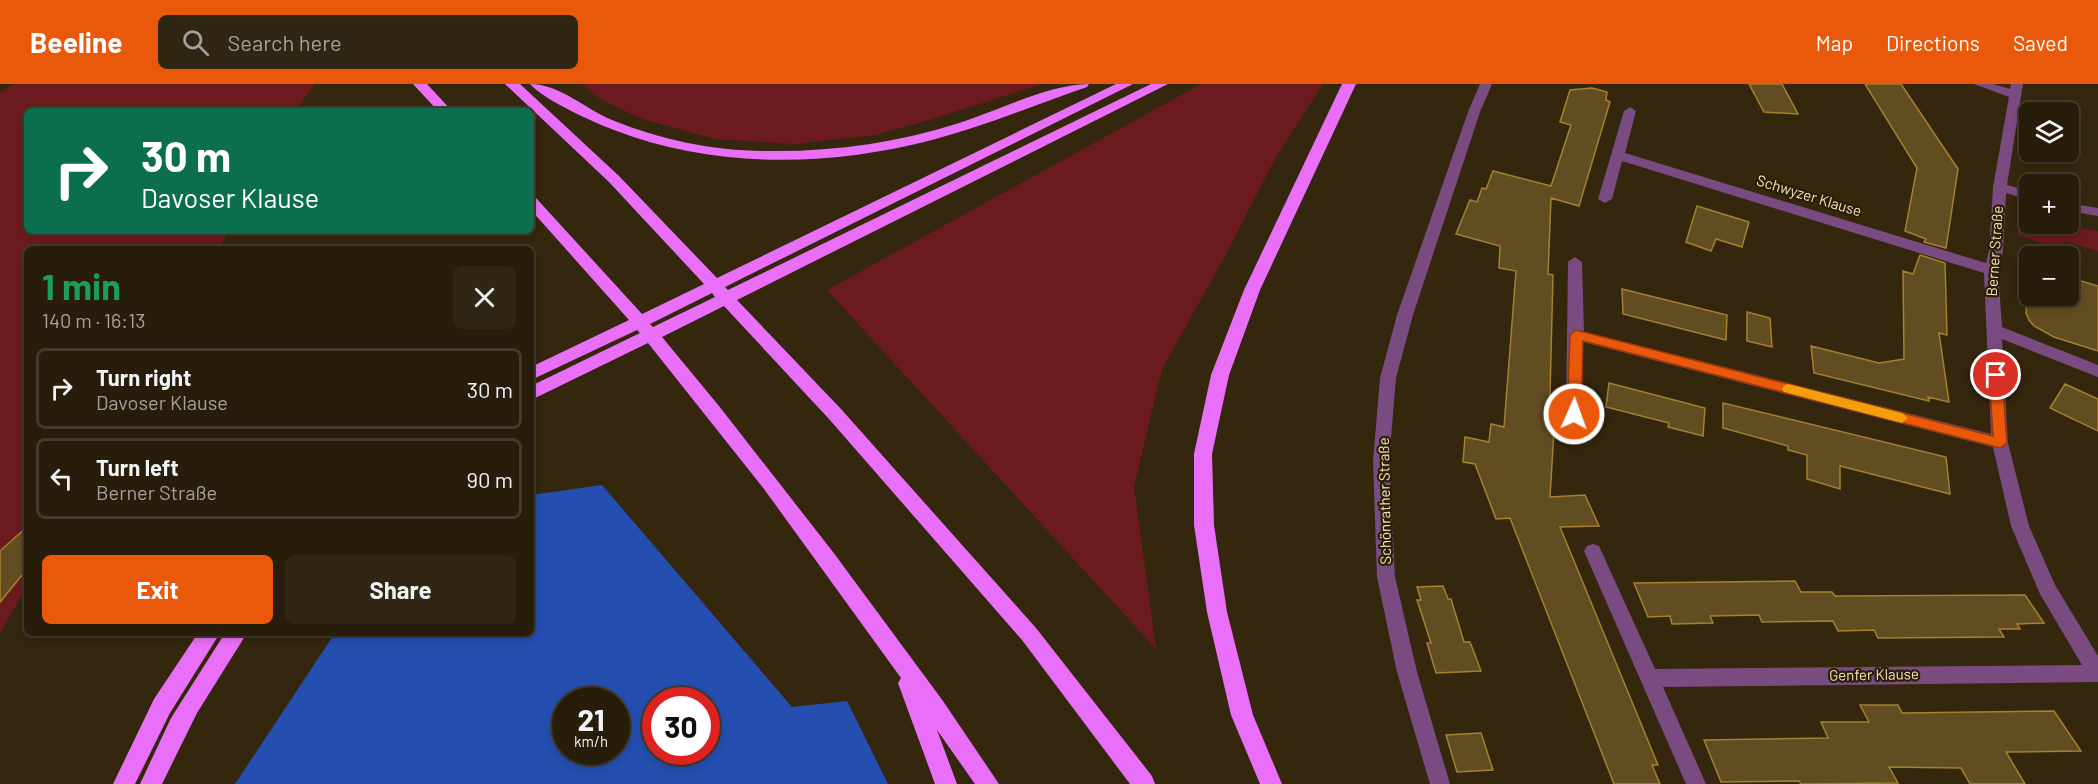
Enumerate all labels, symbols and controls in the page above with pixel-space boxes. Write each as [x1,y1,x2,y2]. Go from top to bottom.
search box [158,15,578,69]
text: Beeline [30,25,122,59]
icon: search [179,26,212,59]
text: Search here [227,29,342,55]
text: Map [1816,30,1853,55]
text: Directions [1886,30,1980,55]
text: Saved [2013,30,2068,55]
map controls [2019,102,2079,306]
button: layers [2019,102,2079,162]
text: 30 m [141,130,231,180]
icon: right [42,132,120,210]
street label: Schwyzer Klause [1755,171,1864,220]
button: + [2019,174,2079,234]
text: Davoser Klause [141,181,319,213]
street label: Berner Straße [1982,205,2006,297]
button: − [2019,246,2079,306]
text: 1 min [42,264,121,307]
button: close [453,266,516,329]
text: 140 m · 16:13 [42,308,145,332]
pin [1970,349,2021,400]
icon: arrive [1979,358,2012,391]
text: Turn right [96,364,191,390]
icon: right [45,372,78,405]
text: 30 m [467,376,513,402]
position arrow [1542,382,1606,446]
text: Davoser Klause [96,390,228,414]
street label: Schönrather Straße [1374,437,1394,565]
text: Turn left [96,454,179,480]
icon: left [45,462,78,495]
text: 90 m [467,466,513,492]
text: Berner Straße [96,480,217,504]
button: Exit [42,555,273,624]
button: Share [285,555,516,624]
street label: Genfer Klause [1829,664,1919,684]
speed limit sign: 30 [642,687,720,765]
text: 21 [577,701,605,737]
text: km/h [574,732,608,750]

